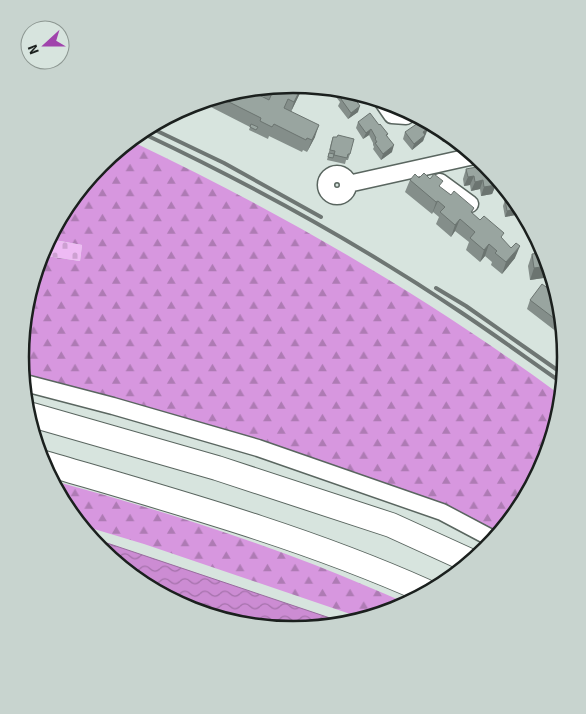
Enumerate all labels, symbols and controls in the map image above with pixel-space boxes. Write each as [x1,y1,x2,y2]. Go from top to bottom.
north arrow [20,20,70,70]
text: N [23,41,45,57]

